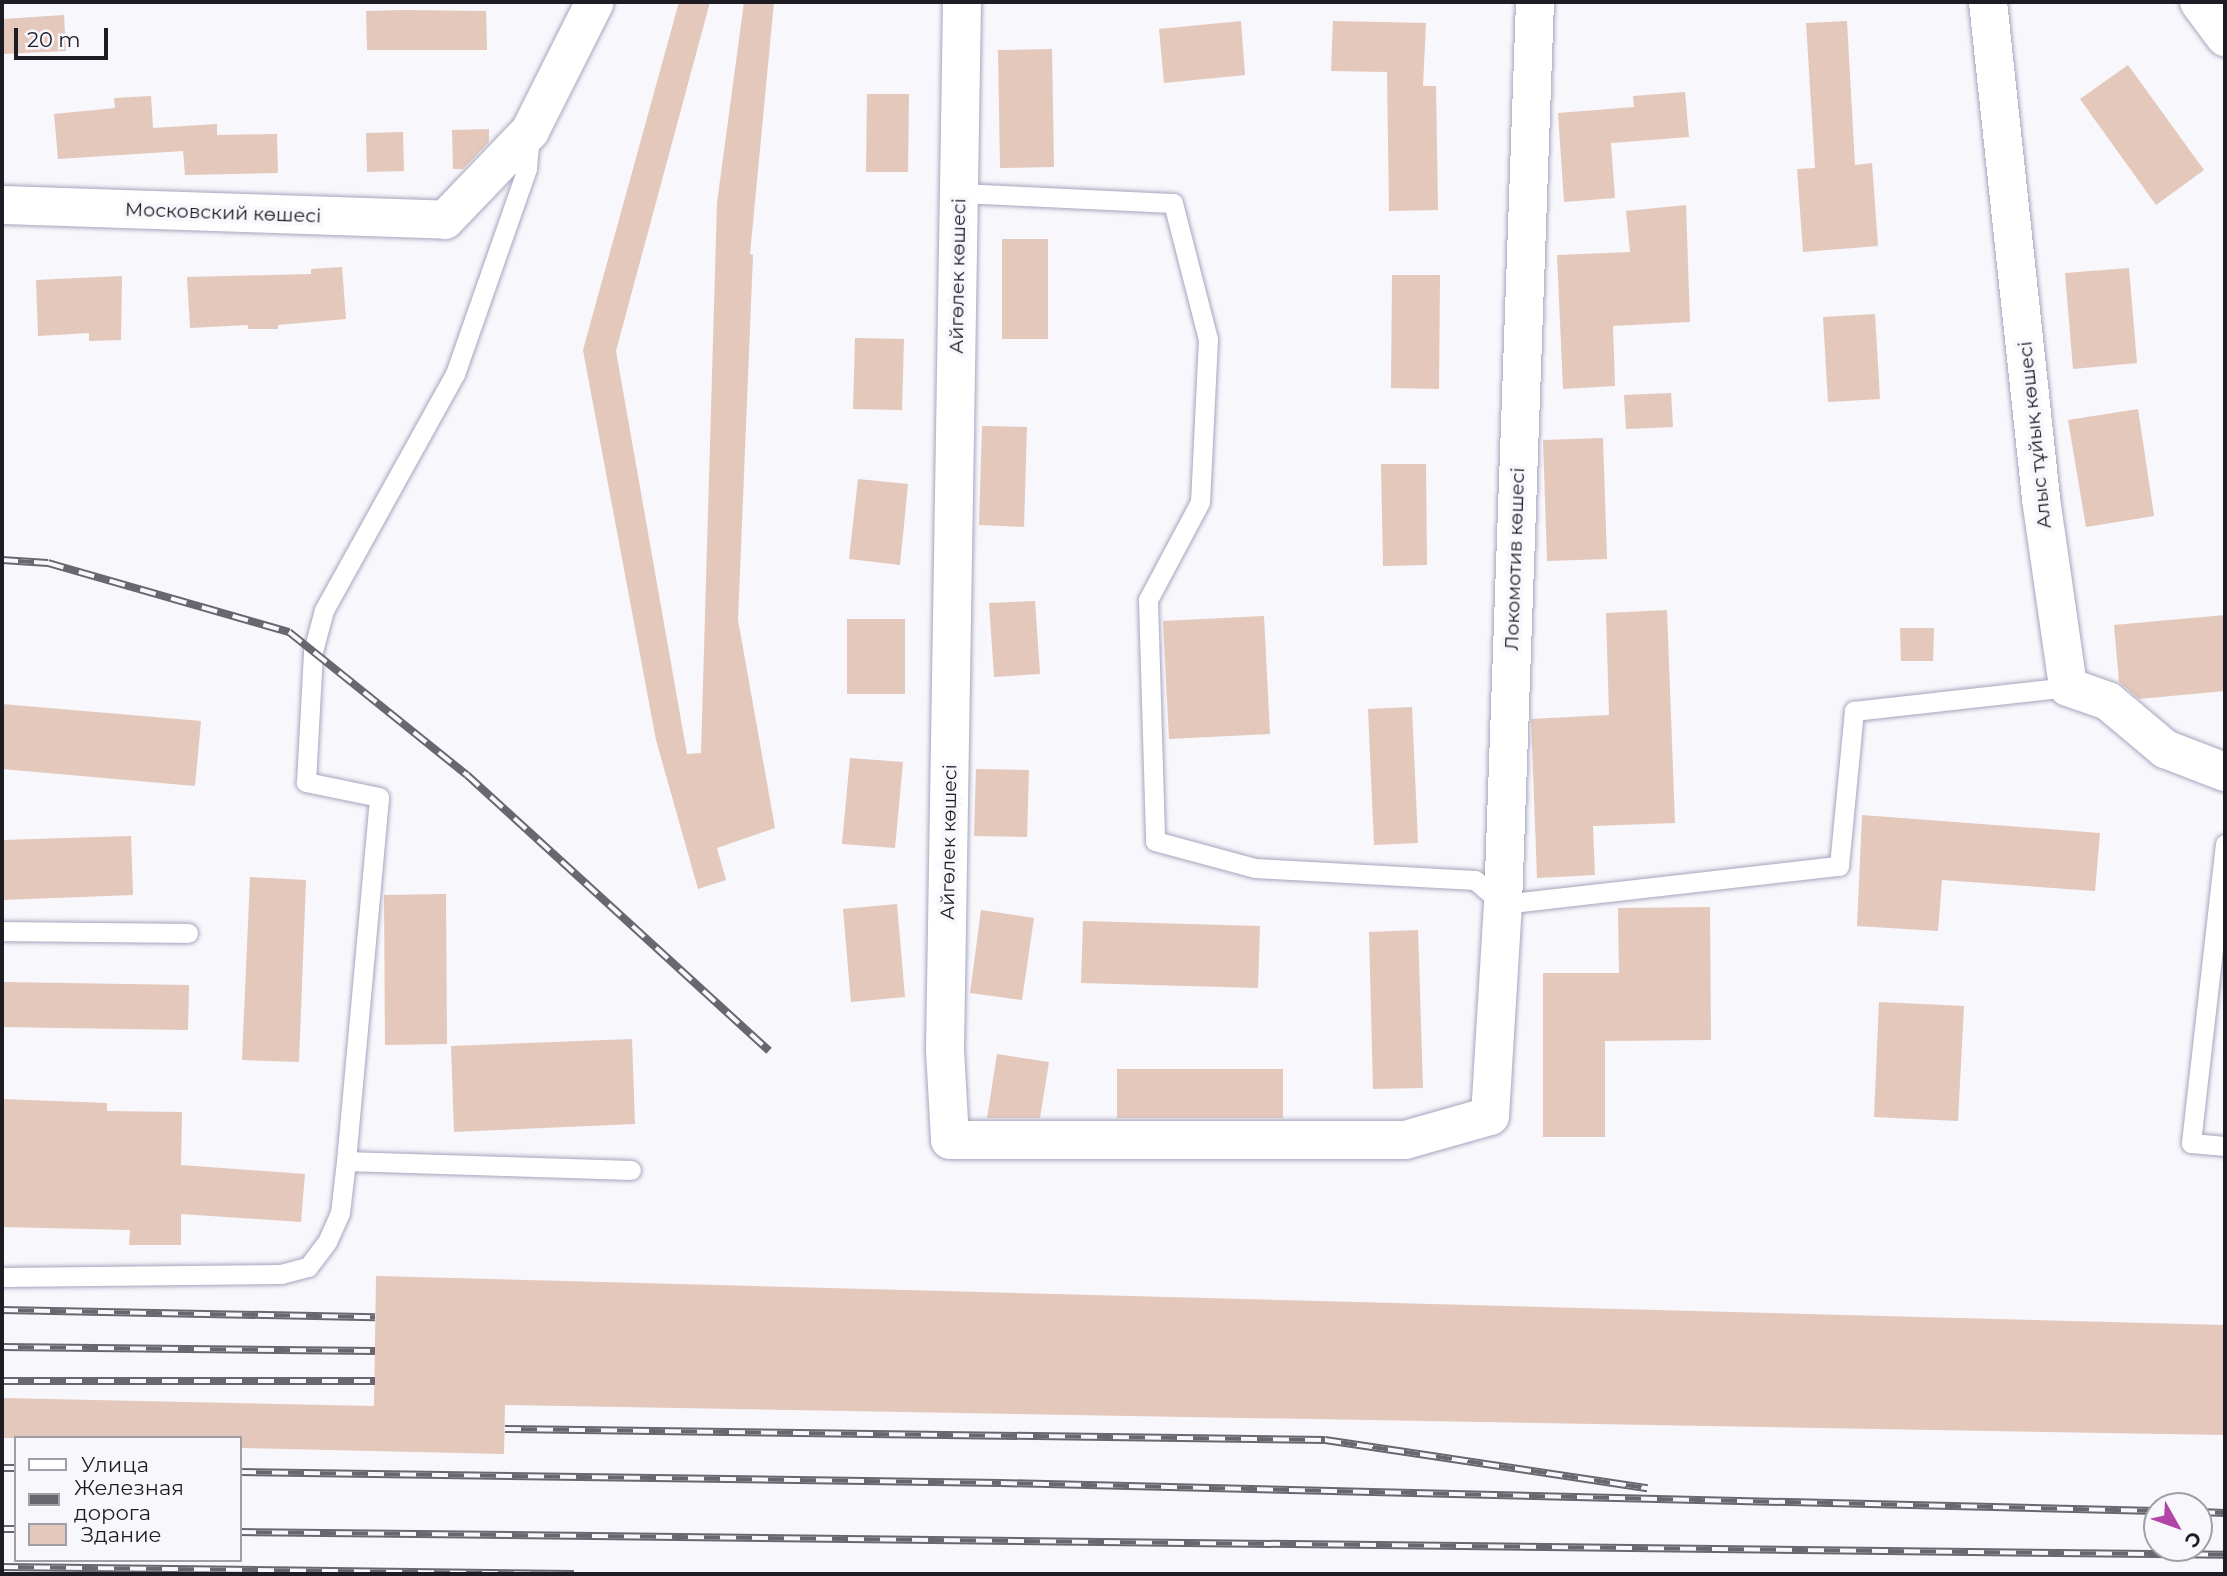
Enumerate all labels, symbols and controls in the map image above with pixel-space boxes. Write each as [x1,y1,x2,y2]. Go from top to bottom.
scale bar [18,14,112,58]
text: 20 m [27,27,81,52]
street label: Московский көшесі [124,198,322,228]
street label: Айгөлек көшесі [945,198,971,354]
street label: Алыс тұйық көшесі [2014,340,2056,530]
street label: Локомотив көшесі [1500,467,1530,651]
street label: Айгөлек көшесі [936,764,962,920]
legend [14,1436,242,1562]
text: Улица [81,1452,149,1477]
text: Железная дорога [74,1475,184,1525]
north arrow [2143,1492,2213,1562]
text: Здание [81,1522,162,1547]
text: С [2180,1527,2206,1552]

